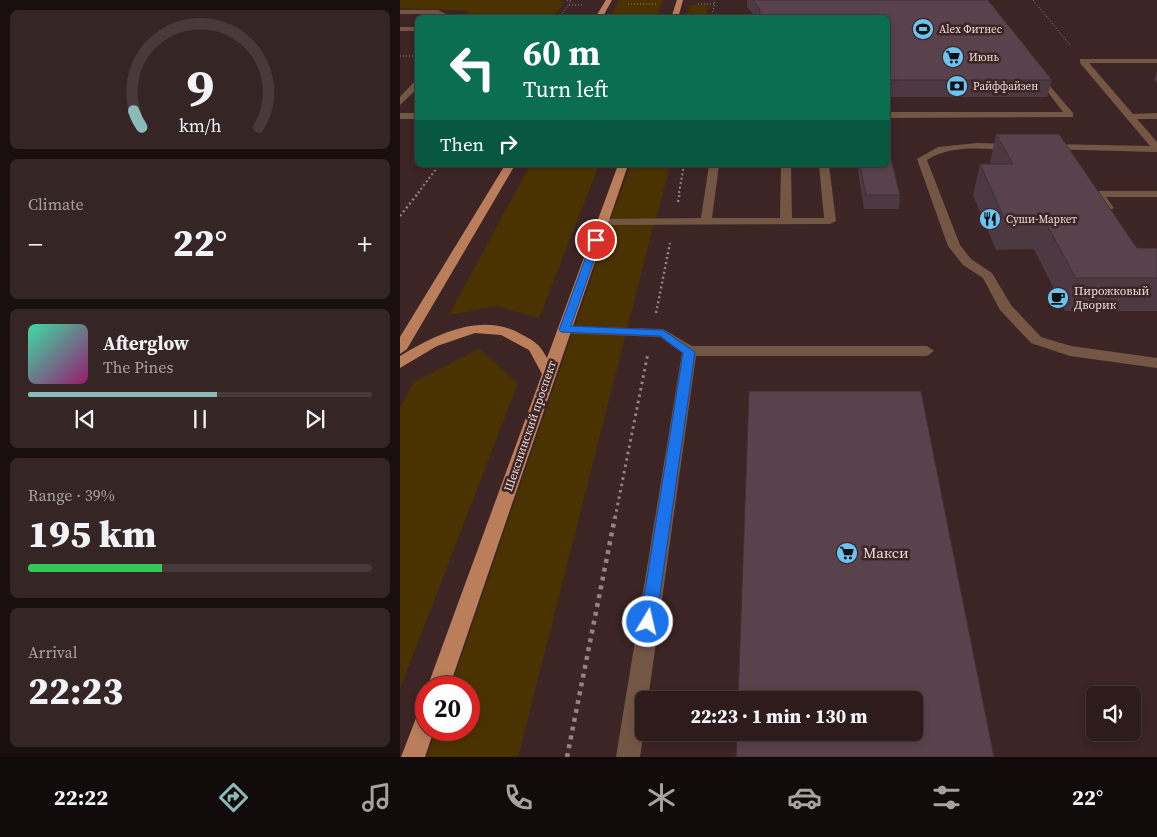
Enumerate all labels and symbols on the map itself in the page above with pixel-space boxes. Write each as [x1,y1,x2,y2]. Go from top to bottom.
sports icon: Alex Фитнес [911,17,935,41]
place label: Alex Фитнес [939,22,1003,37]
supermarket icon: Июнь [941,45,965,69]
place label: Июнь [969,50,1000,65]
bank icon: Райффайзен [945,74,969,98]
place label: Райффайзен [973,79,1038,94]
restaurant icon: Суши-Маркет [978,207,1002,231]
place label: Суши-Маркет [1006,212,1077,227]
pin [575,219,617,261]
place label: Пирожковый Дворик [1074,283,1150,313]
cafe icon: Пирожковый Дворик [1046,286,1070,310]
street label: Шекснинский проспект [500,358,560,494]
supermarket icon: Макси [835,541,859,565]
place label: Макси [863,542,909,563]
position arrow [621,595,673,647]
speed limit sign: 20 [415,676,480,741]

